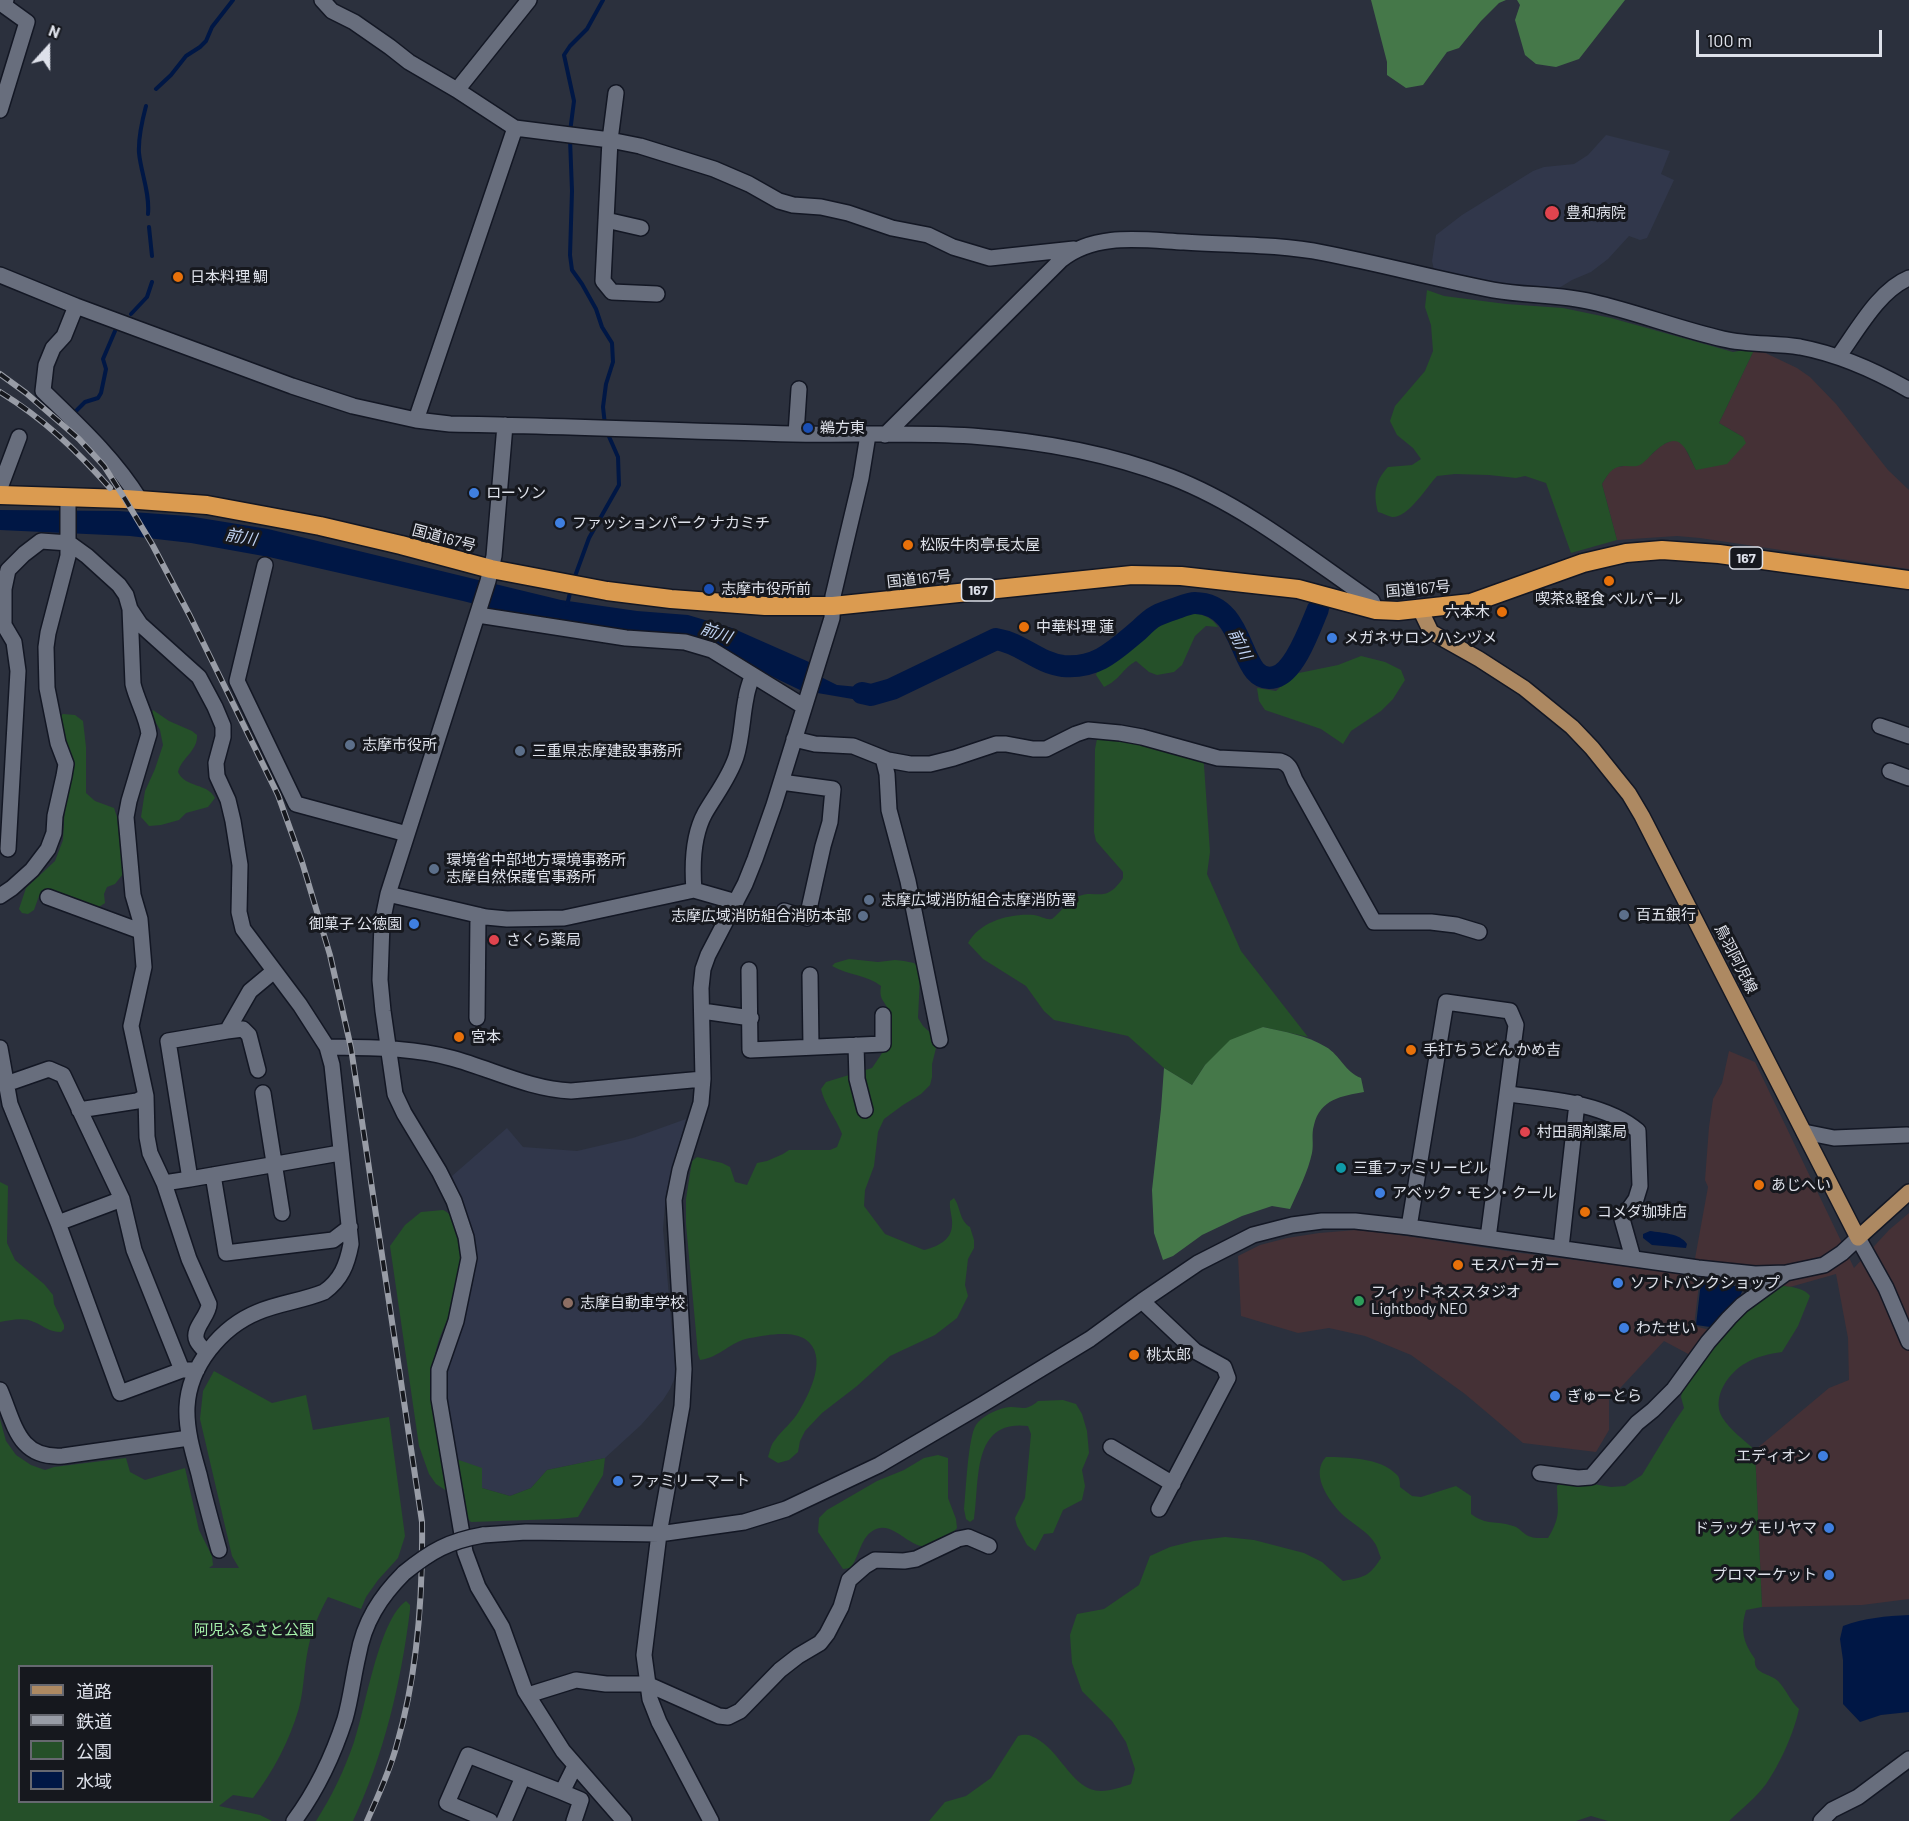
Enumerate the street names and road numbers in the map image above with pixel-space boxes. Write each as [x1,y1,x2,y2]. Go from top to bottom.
street label: 国道167号 [410,521,478,555]
road number: 167 [1730,547,1762,569]
street label: 国道167号 [886,567,952,591]
street label: 国道167号 [1385,577,1451,601]
road number: 167 [962,579,994,601]
street label: 鳥羽阿児線 [1711,922,1761,996]

